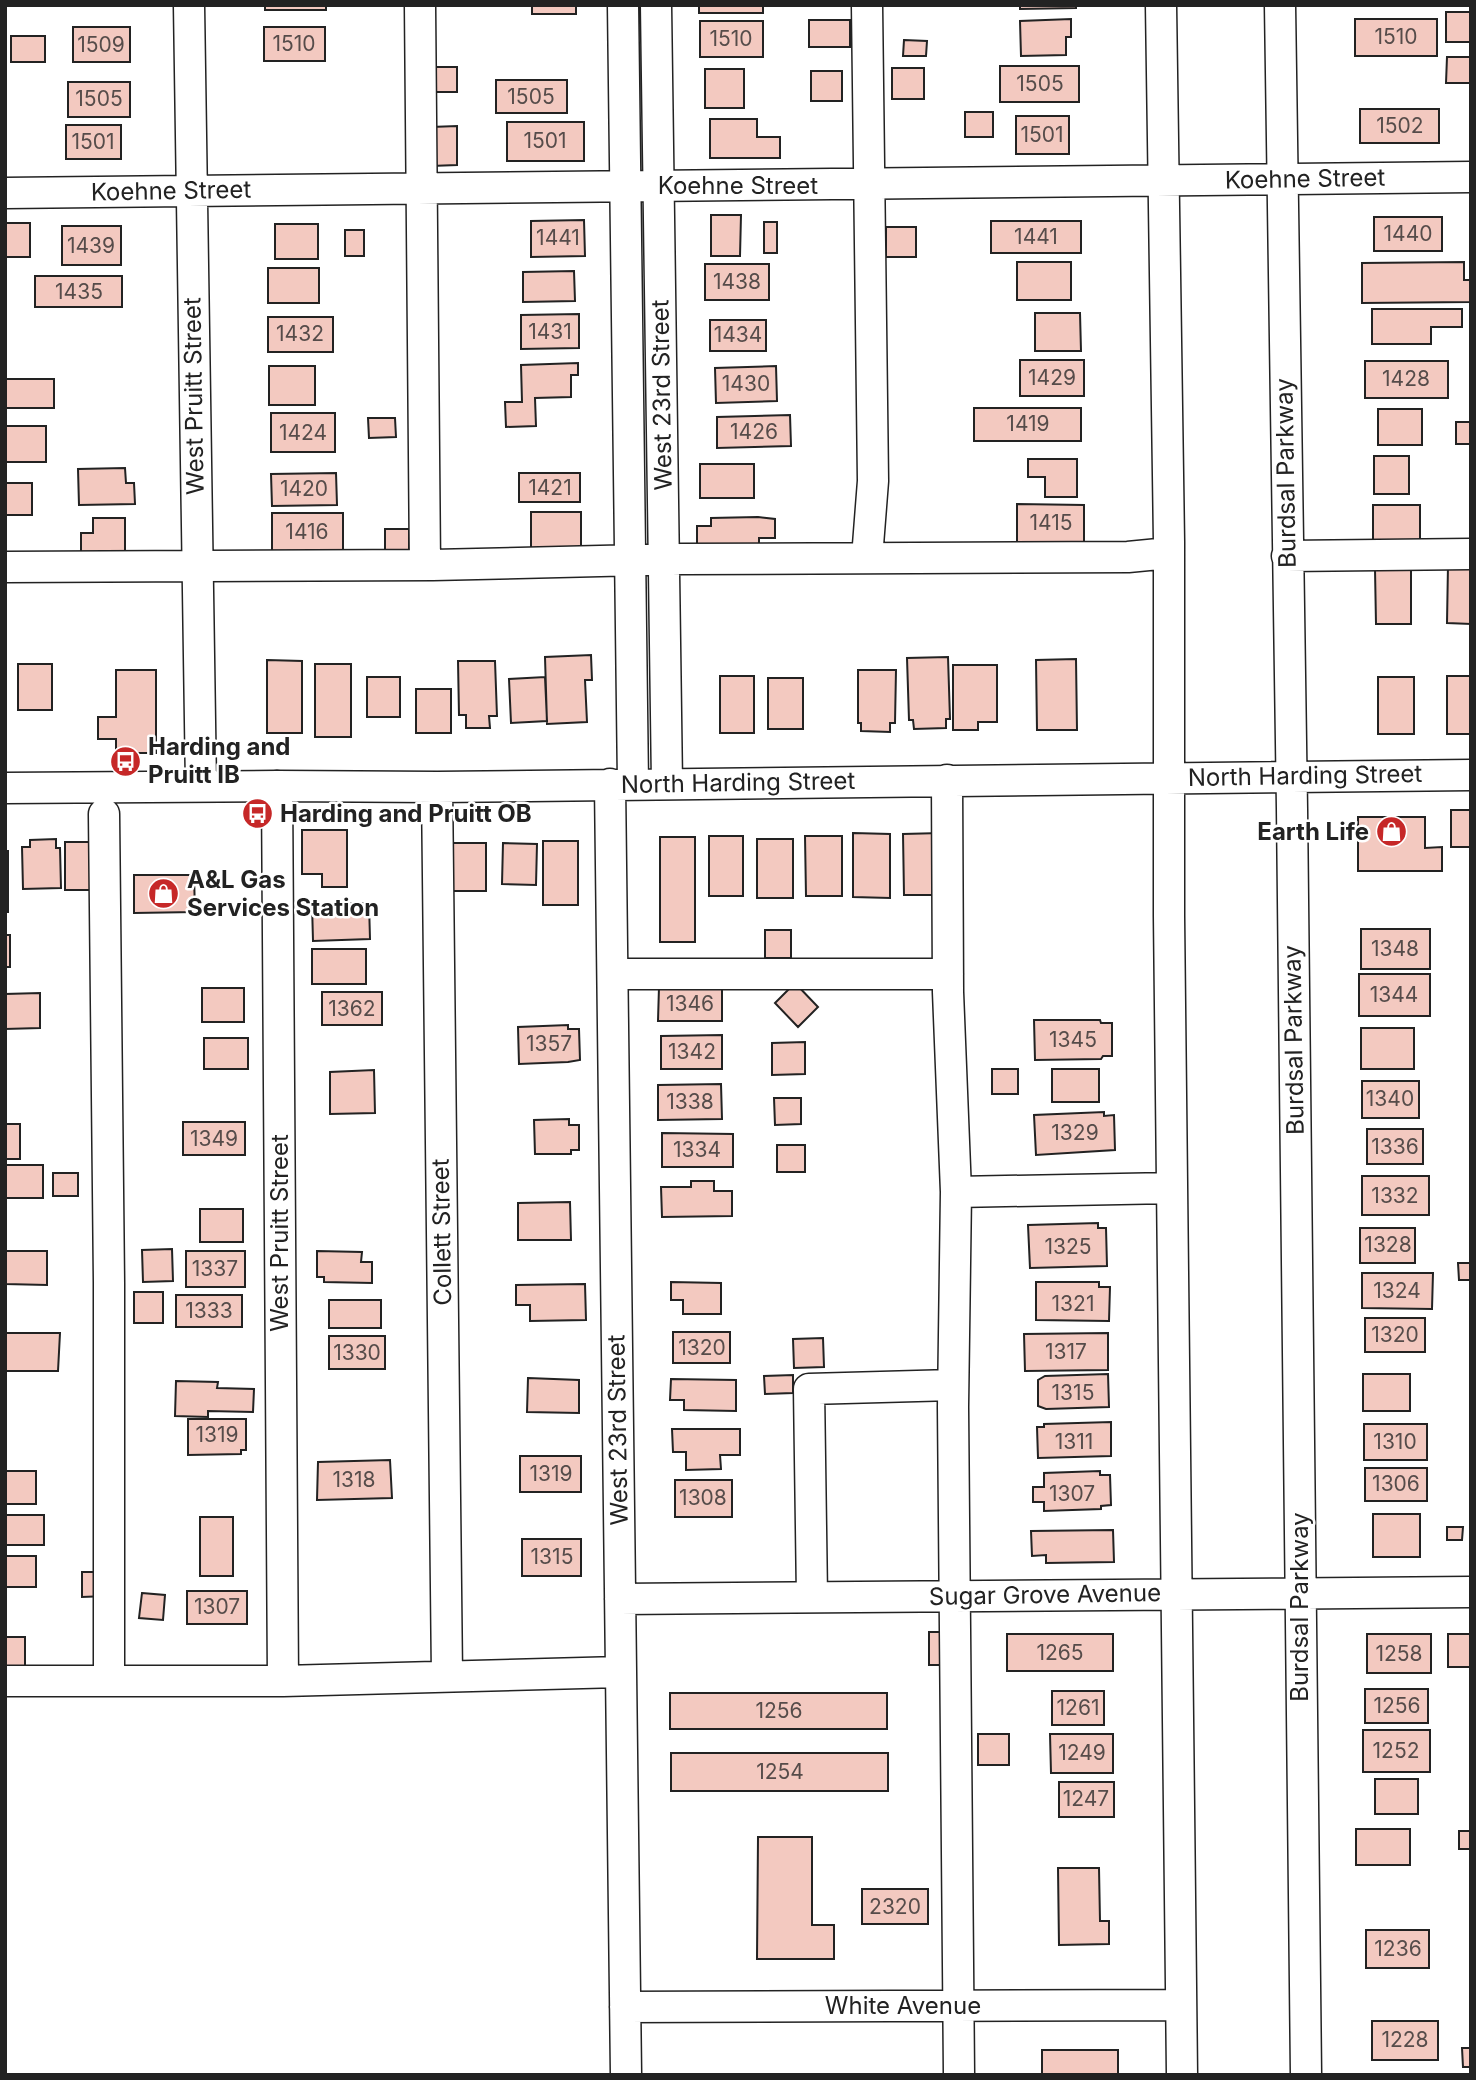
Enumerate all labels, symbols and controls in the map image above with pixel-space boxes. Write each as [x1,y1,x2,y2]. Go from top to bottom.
house number: 1510 [1374,24,1418,49]
house number: 1510 [709,26,753,51]
house number: 1510 [272,31,316,56]
house number: 1509 [77,32,125,57]
house number: 1505 [1016,71,1064,96]
house number: 1505 [507,84,555,109]
house number: 1505 [75,86,123,111]
house number: 1502 [1376,113,1424,138]
house number: 1501 [1020,122,1064,147]
house number: 1501 [523,128,567,153]
house number: 1501 [71,129,115,154]
street label: Koehne Street [1225,163,1386,194]
street label: Koehne Street [658,171,818,200]
street label: Koehne Street [91,175,252,206]
house number: 1440 [1384,221,1432,246]
house number: 1441 [1014,224,1058,249]
house number: 1441 [536,225,580,250]
house number: 1439 [67,233,115,258]
house number: 1438 [713,269,761,294]
house number: 1435 [55,279,103,304]
street label: West Pruitt Street [177,297,210,495]
street label: West 23rd Street [645,299,678,491]
house number: 1431 [528,319,572,344]
house number: 1432 [276,321,324,346]
house number: 1434 [714,322,762,347]
house number: 1429 [1028,365,1076,390]
house number: 1428 [1382,366,1430,391]
house number: 1430 [722,371,770,396]
street label: Burdsal Parkway [1269,378,1302,568]
house number: 1419 [1006,411,1050,436]
house number: 1426 [730,419,778,444]
house number: 1424 [279,420,327,445]
house number: 1421 [528,475,572,500]
house number: 1420 [280,476,328,501]
house number: 1415 [1029,510,1073,535]
house number: 1416 [285,519,329,544]
place label: Harding and Pruitt IB [148,732,290,789]
bus stop icon: Harding and Pruitt IB [108,744,142,778]
street label: North Harding Street [1187,759,1423,792]
street label: North Harding Street [620,766,856,799]
bus stop icon: Harding and Pruitt OB [240,797,274,831]
place label: Harding and Pruitt OB [280,799,532,828]
shop icon: Earth Life [1375,815,1409,849]
place label: Earth Life [1257,817,1369,846]
place label: A&L Gas Services Station [187,865,379,922]
shop icon: A&L Gas Services Station [147,877,181,911]
house number: 1348 [1371,936,1419,961]
street label: Burdsal Parkway [1277,945,1310,1135]
house number: 1344 [1370,982,1418,1007]
house number: 1346 [666,991,714,1016]
house number: 1362 [328,996,376,1021]
house number: 1345 [1049,1027,1097,1052]
house number: 1357 [526,1031,572,1056]
house number: 1342 [668,1039,716,1064]
house number: 1340 [1366,1086,1414,1111]
house number: 1338 [666,1089,714,1114]
house number: 1329 [1051,1120,1099,1145]
house number: 1349 [190,1126,238,1151]
street label: West Pruitt Street [265,1134,294,1332]
house number: 1336 [1371,1134,1419,1159]
house number: 1334 [673,1137,721,1162]
street label: Collett Street [426,1158,457,1306]
house number: 1332 [1371,1183,1419,1208]
house number: 1328 [1364,1232,1412,1257]
house number: 1325 [1044,1234,1092,1259]
house number: 1337 [192,1256,238,1281]
house number: 1324 [1373,1278,1421,1303]
house number: 1321 [1052,1291,1094,1316]
house number: 1333 [185,1298,233,1323]
house number: 1320 [1371,1322,1419,1347]
street label: West 23rd Street [601,1334,634,1526]
house number: 1320 [678,1335,726,1360]
house number: 1317 [1045,1339,1087,1364]
house number: 1330 [333,1340,381,1365]
house number: 1315 [1052,1380,1094,1405]
house number: 1319 [195,1422,239,1447]
house number: 1311 [1055,1429,1093,1454]
house number: 1310 [1373,1429,1417,1454]
house number: 1319 [529,1461,573,1486]
house number: 1318 [332,1467,376,1492]
house number: 1306 [1372,1471,1420,1496]
house number: 1307 [1049,1481,1095,1506]
house number: 1308 [679,1485,727,1510]
street label: Burdsal Parkway [1285,1512,1314,1702]
house number: 1315 [531,1544,573,1569]
street label: Sugar Grove Avenue [929,1578,1161,1611]
house number: 1307 [194,1594,240,1619]
house number: 1265 [1036,1640,1084,1665]
house number: 1258 [1375,1641,1423,1666]
house number: 1256 [1373,1693,1421,1718]
house number: 1261 [1057,1695,1099,1720]
house number: 1256 [755,1698,803,1723]
house number: 1252 [1373,1738,1419,1763]
house number: 1249 [1058,1740,1106,1765]
house number: 1254 [756,1759,804,1784]
house number: 1247 [1063,1786,1109,1811]
house number: 2320 [869,1894,921,1919]
house number: 1236 [1374,1936,1422,1961]
street label: White Avenue [825,1991,981,2020]
house number: 1228 [1381,2027,1429,2052]

